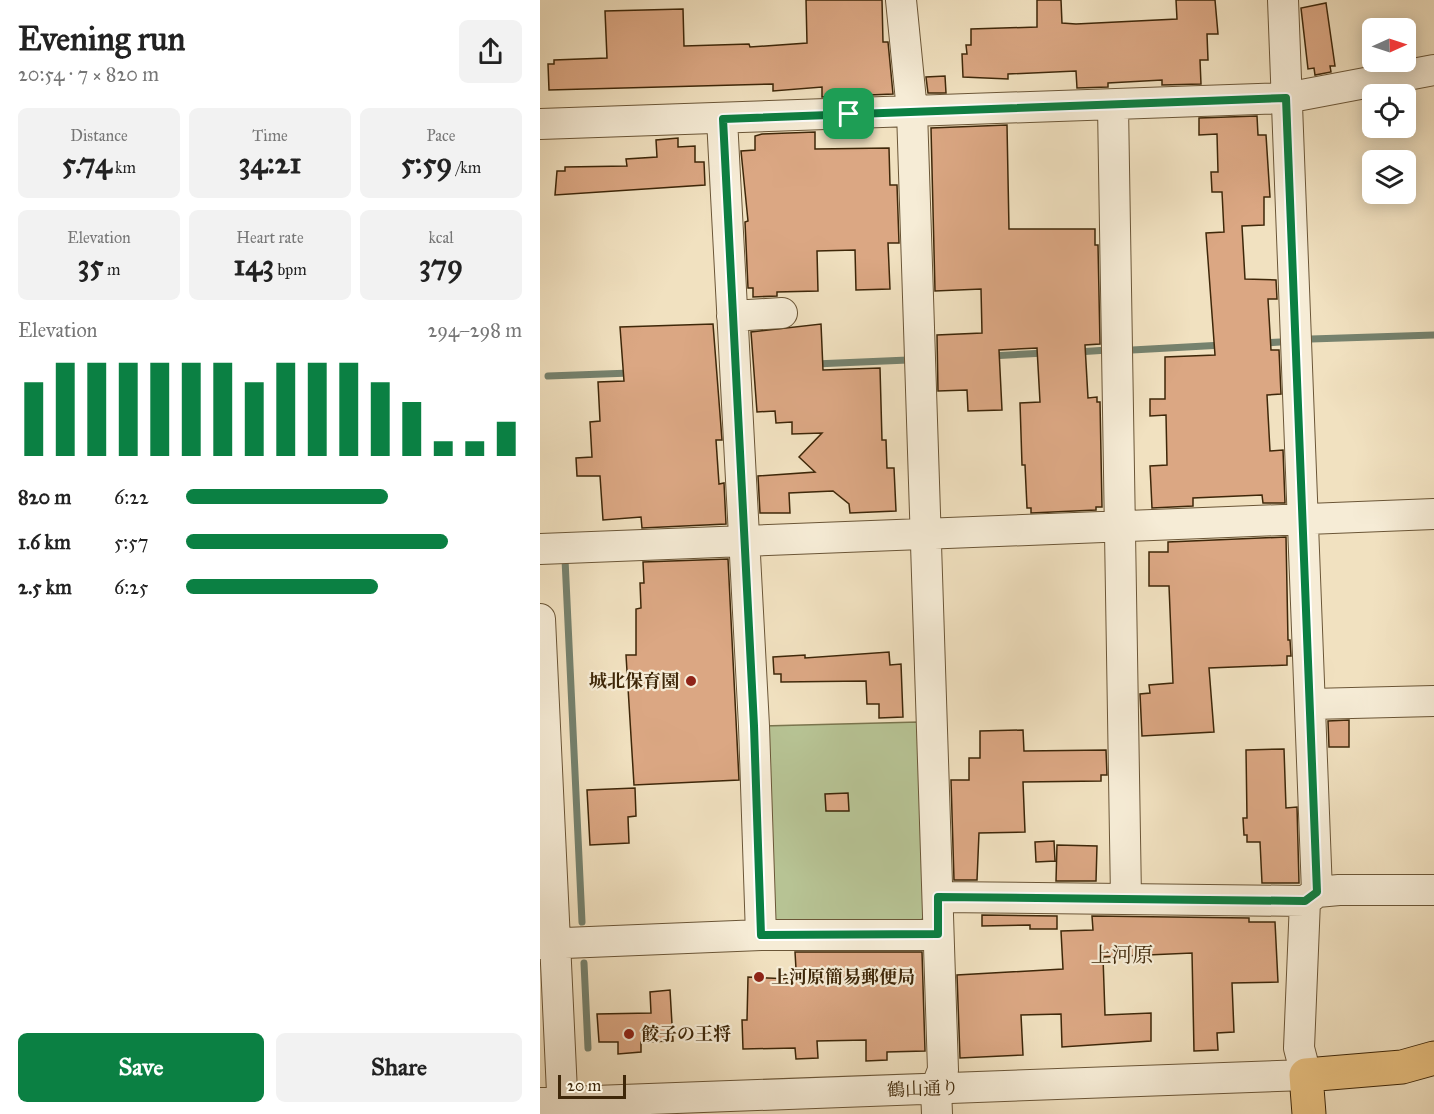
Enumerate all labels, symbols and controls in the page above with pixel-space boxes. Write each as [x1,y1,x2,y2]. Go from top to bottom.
north arrow [1362,18,1416,72]
map controls [1362,18,1416,204]
text: Evening run [18,19,185,59]
button: share [459,20,522,83]
text: 20:54 · 7 × 820 m [18,62,159,86]
button: locate [1362,84,1416,138]
pin [823,88,874,139]
icon: arrive [832,97,865,130]
text: Distance [70,126,128,145]
text: Time [252,126,288,145]
text: Pace [426,126,456,145]
text: 5.74 [62,145,112,181]
text: 34:21 [239,145,301,181]
text: 5:59 [401,145,452,181]
button: layers [1362,150,1416,204]
text: km [112,158,136,177]
text: /km [452,158,481,177]
text: Elevation [67,228,131,247]
text: Heart rate [236,228,304,247]
text: kcal [428,228,454,247]
text: 35 [78,247,104,283]
text: 143 [233,247,274,283]
text: 379 [419,247,463,283]
text: m [104,260,120,279]
text: bpm [274,260,307,279]
text: Elevation [18,318,97,342]
text: 294–298 m [427,318,522,342]
text: 820 m [18,485,71,509]
text: 6:22 [114,485,149,509]
text: 1.6 km [18,530,71,554]
text: 5:57 [114,530,148,554]
text: 2.5 km [18,575,72,599]
text: 6:25 [114,575,148,599]
place label: 城北保育園 [589,670,679,692]
marker: 城北保育園 [684,674,698,688]
district label: 上河原 [1091,942,1154,968]
place label: 上河原簡易郵便局 [771,966,915,988]
marker: 上河原簡易郵便局 [752,970,766,984]
place label: 餃子の王将 [641,1023,731,1045]
marker: 餃子の王将 [622,1027,636,1041]
button: Save [18,1033,264,1102]
button: Share [276,1033,522,1102]
scale bar [558,1072,626,1100]
text: 20 m [567,1076,601,1095]
street label: 鶴山通り [887,1077,959,1101]

